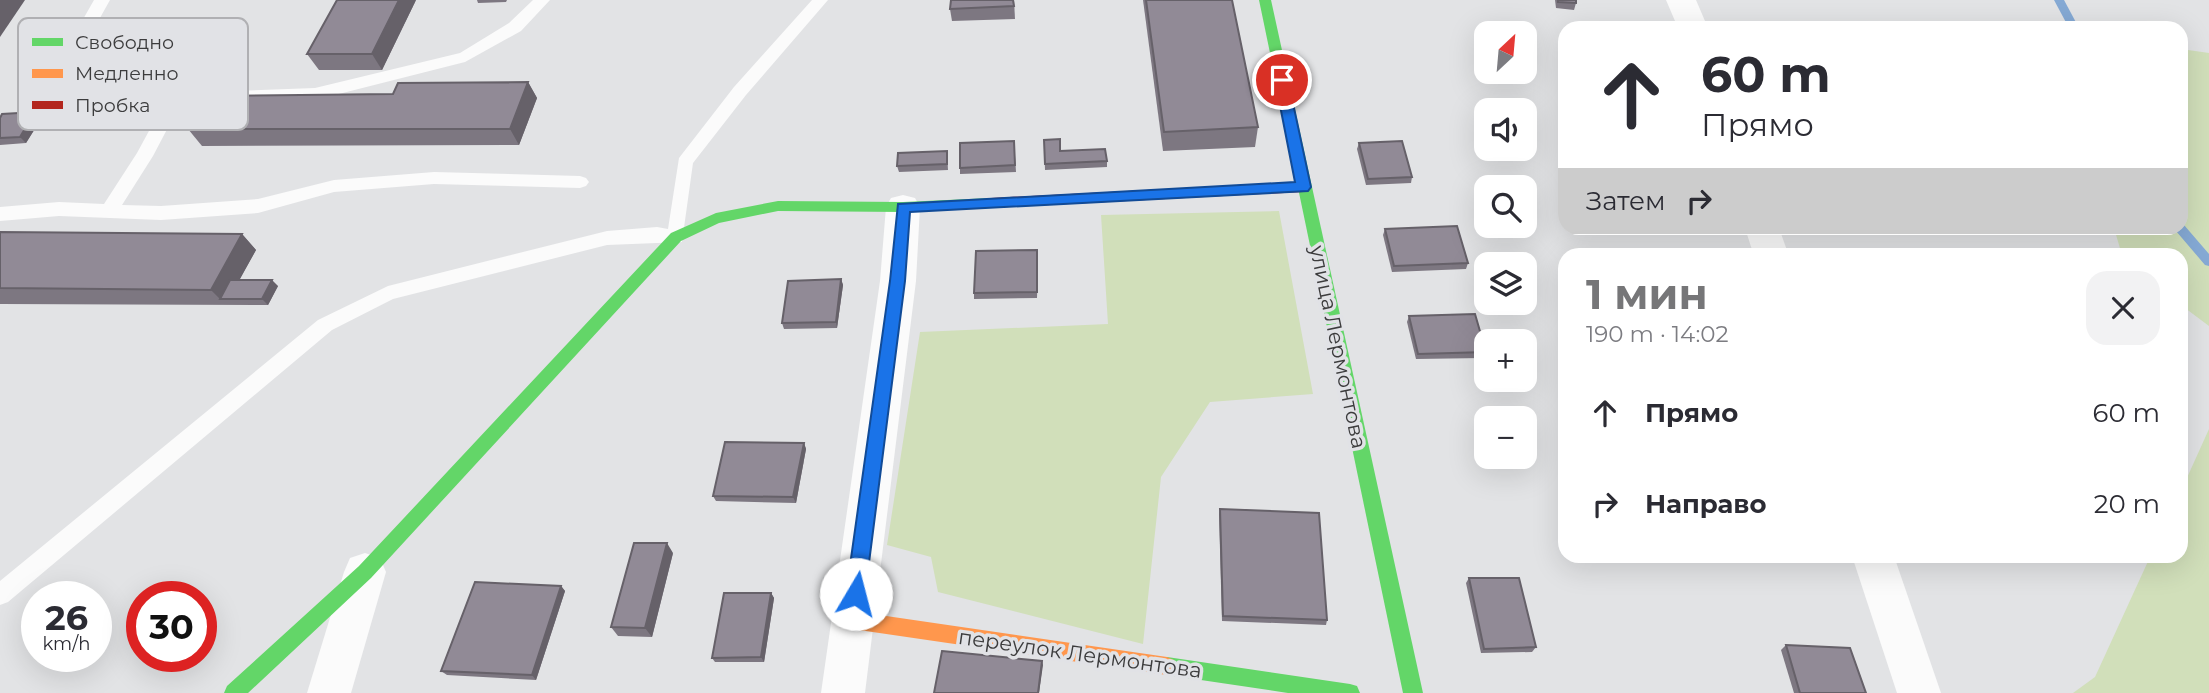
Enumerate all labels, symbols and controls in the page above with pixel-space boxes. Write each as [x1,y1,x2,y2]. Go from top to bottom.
legend [18,18,248,130]
north arrow [1474,21,1536,84]
map controls [1474,21,1537,469]
text: Свободно [75,31,174,54]
text: 60 m [1701,45,1831,104]
icon: ahead [1586,49,1677,140]
pin [1252,50,1312,110]
icon: arrive [1263,61,1301,99]
text: Медленно [75,62,179,85]
text: Пробка [75,94,150,117]
button: sound [1474,98,1537,161]
text: Прямо [1701,105,1814,144]
button: search [1474,175,1537,238]
icon: right [1680,182,1718,220]
text: Затем [1586,185,1666,217]
street label: улица Лермонтова [1305,242,1372,451]
button: layers [1474,252,1537,315]
text: 1 мин [1586,268,1708,320]
button: close [2086,271,2160,345]
text: 190 m · 14:02 [1586,320,1729,348]
button: + [1474,329,1537,392]
icon: ahead [1586,394,1624,432]
text: Прямо [1645,397,1738,429]
text: 60 m [2093,397,2160,429]
button: − [1474,406,1537,469]
icon: right [1586,485,1624,523]
text: Направо [1645,488,1766,520]
text: 20 m [2094,488,2160,520]
position arrow [819,557,893,631]
speed limit sign: 30 [126,581,217,672]
text: 26 [45,596,88,639]
street label: переулок Лермонтова [957,624,1203,683]
text: km/h [42,633,91,655]

